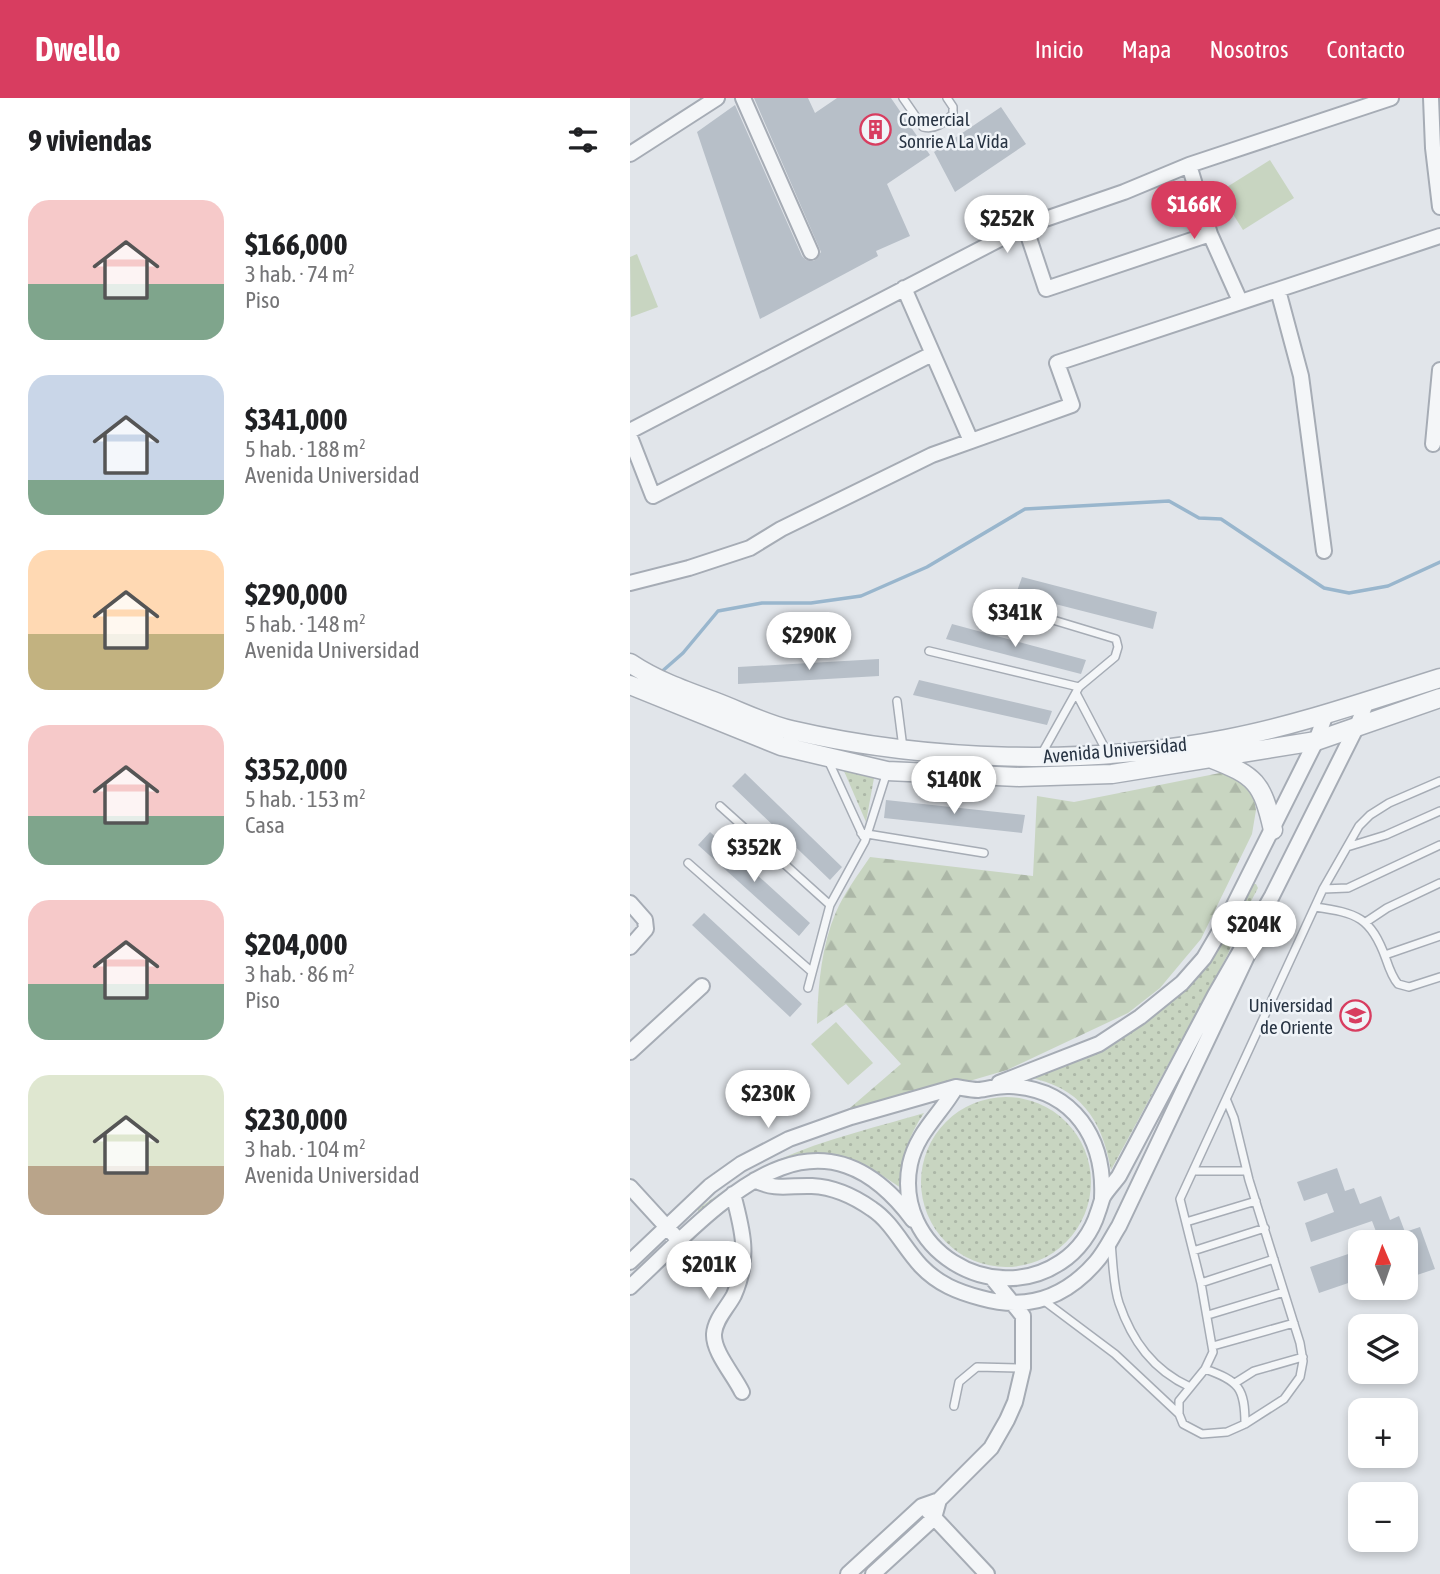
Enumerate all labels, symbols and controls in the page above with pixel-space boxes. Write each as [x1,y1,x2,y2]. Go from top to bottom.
text: Dwello [35,30,121,68]
text: Inicio [1035,36,1084,63]
text: Mapa [1122,36,1171,63]
text: Nosotros [1209,36,1288,63]
text: Contacto [1326,36,1405,63]
place label: Comercial Sonrie A La Vida [899,108,1009,152]
building icon: Comercial Sonrie A La Vida [859,113,893,147]
icon: filters [564,121,602,159]
text: 9 viviendas [28,123,152,157]
pin: $166K [1145,181,1243,241]
text: $166K [1167,191,1221,217]
pin: $252K [958,195,1056,255]
text: $252K [980,205,1034,231]
text: $166,000 [245,227,348,261]
icon: home [84,228,168,312]
text: 3 hab. · 74 m² [245,261,355,287]
text: Piso [245,287,280,313]
text: $341,000 [245,402,348,436]
icon: home [84,403,168,487]
text: 5 hab. · 188 m² [245,436,366,462]
text: Avenida Universidad [245,462,420,488]
text: $290,000 [245,577,348,611]
icon: home [84,578,168,662]
pin: $341K [966,589,1064,649]
text: $341K [988,599,1042,625]
text: 5 hab. · 148 m² [245,611,366,637]
pin: $290K [760,612,858,672]
text: $290K [782,622,836,648]
text: Avenida Universidad [245,637,420,663]
street label: Avenida Universidad [1042,733,1188,767]
text: $352,000 [245,752,348,786]
icon: home [84,753,168,837]
pin: $140K [905,756,1003,816]
text: $140K [927,766,981,792]
text: 5 hab. · 153 m² [245,786,366,812]
text: Casa [245,812,285,838]
pin: $352K [705,824,803,884]
text: $352K [727,834,781,860]
pin: $204K [1205,902,1303,961]
text: $204K [1227,911,1281,937]
text: $204,000 [245,927,348,961]
icon: home [84,928,168,1012]
text: 3 hab. · 86 m² [245,961,355,987]
text: Piso [245,987,280,1013]
place label: Universidad de Oriente [1248,994,1333,1038]
school or university icon: Universidad de Oriente [1339,999,1373,1033]
pin: $230K [719,1070,817,1130]
text: $230K [741,1080,795,1106]
text: $230,000 [245,1102,348,1136]
icon: home [84,1103,168,1187]
text: 3 hab. · 104 m² [245,1136,366,1162]
text: Avenida Universidad [245,1162,420,1188]
north arrow [1348,1230,1418,1300]
map controls [1348,1230,1418,1552]
pin: $201K [660,1242,758,1301]
text: $201K [682,1251,736,1277]
button: layers [1348,1314,1418,1384]
button: + [1348,1398,1418,1468]
button: − [1348,1482,1418,1552]

